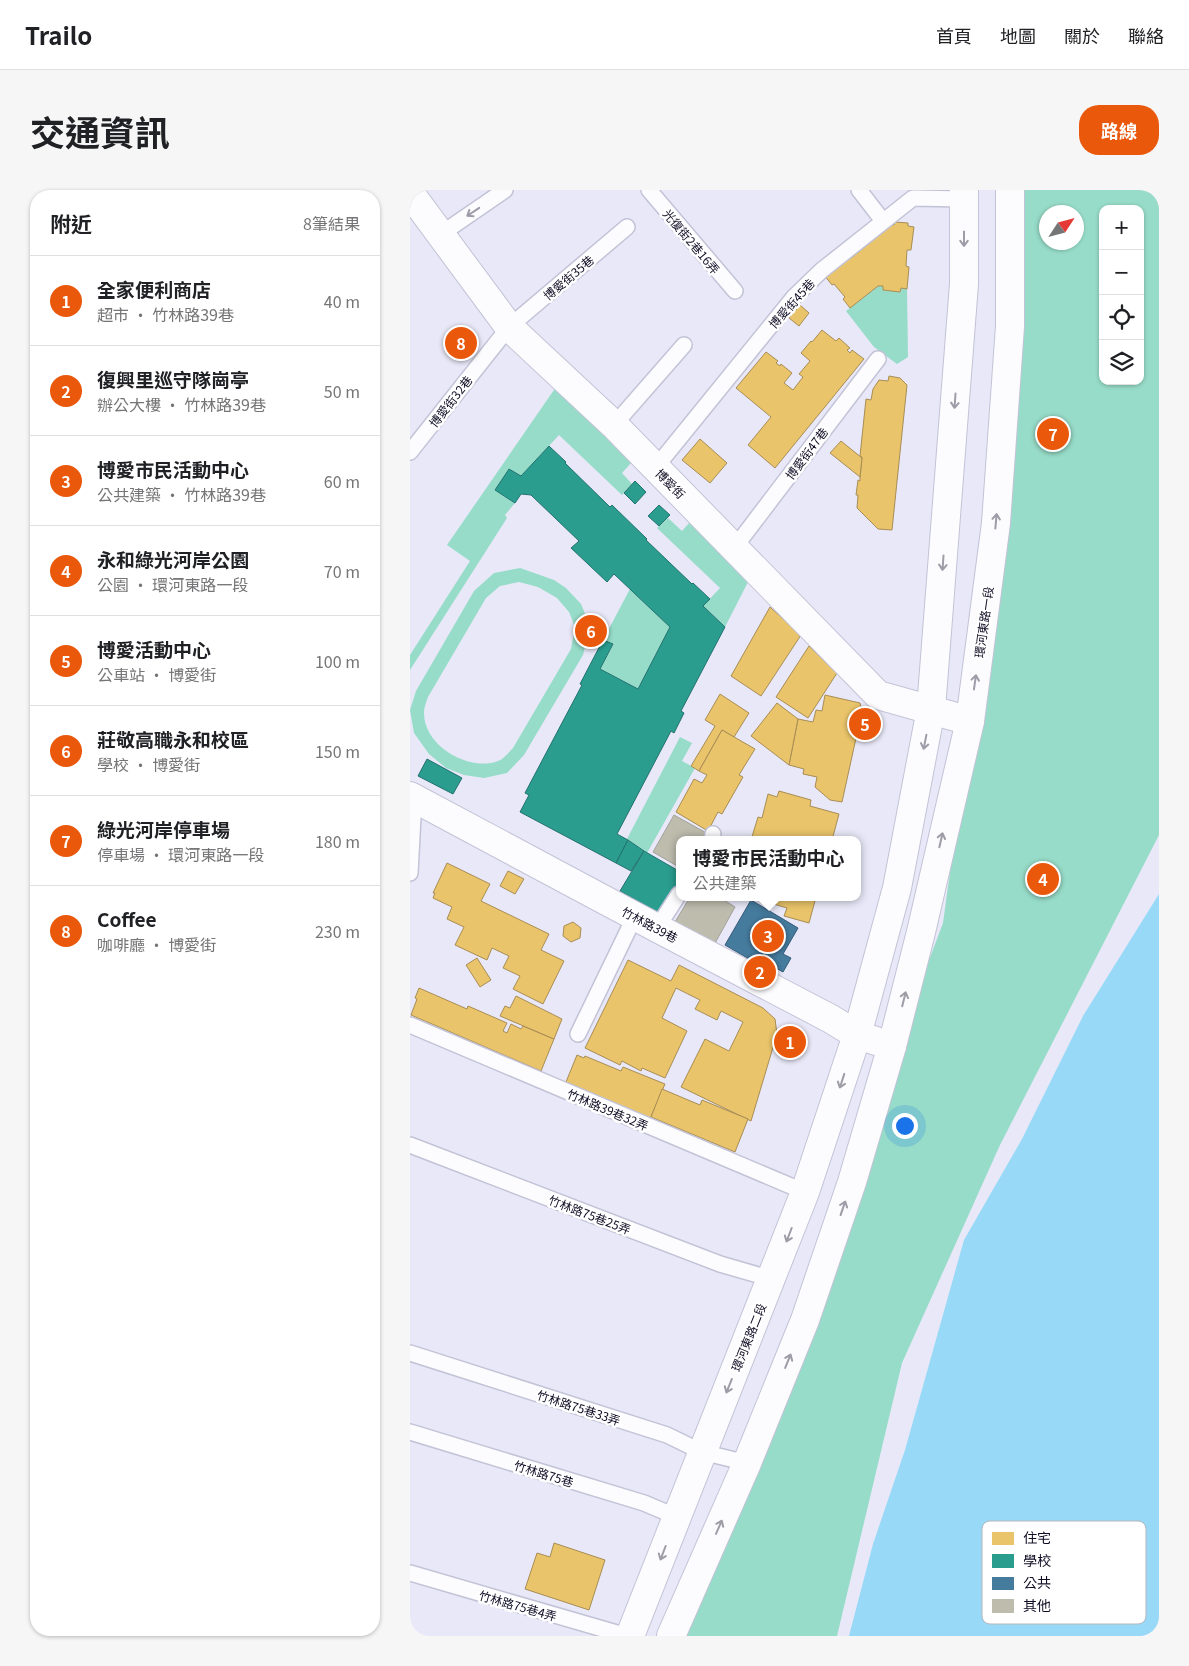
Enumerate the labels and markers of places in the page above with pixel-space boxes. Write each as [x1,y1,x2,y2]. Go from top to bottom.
pin: 8 [445,324,477,362]
pin: 7 [1037,415,1069,453]
pin: 6 [575,612,607,650]
pin: 5 [849,705,881,743]
pin: 4 [1027,860,1059,898]
pin: 3 [752,917,784,955]
pin: 2 [744,953,776,991]
pin: 1 [774,1023,806,1061]

